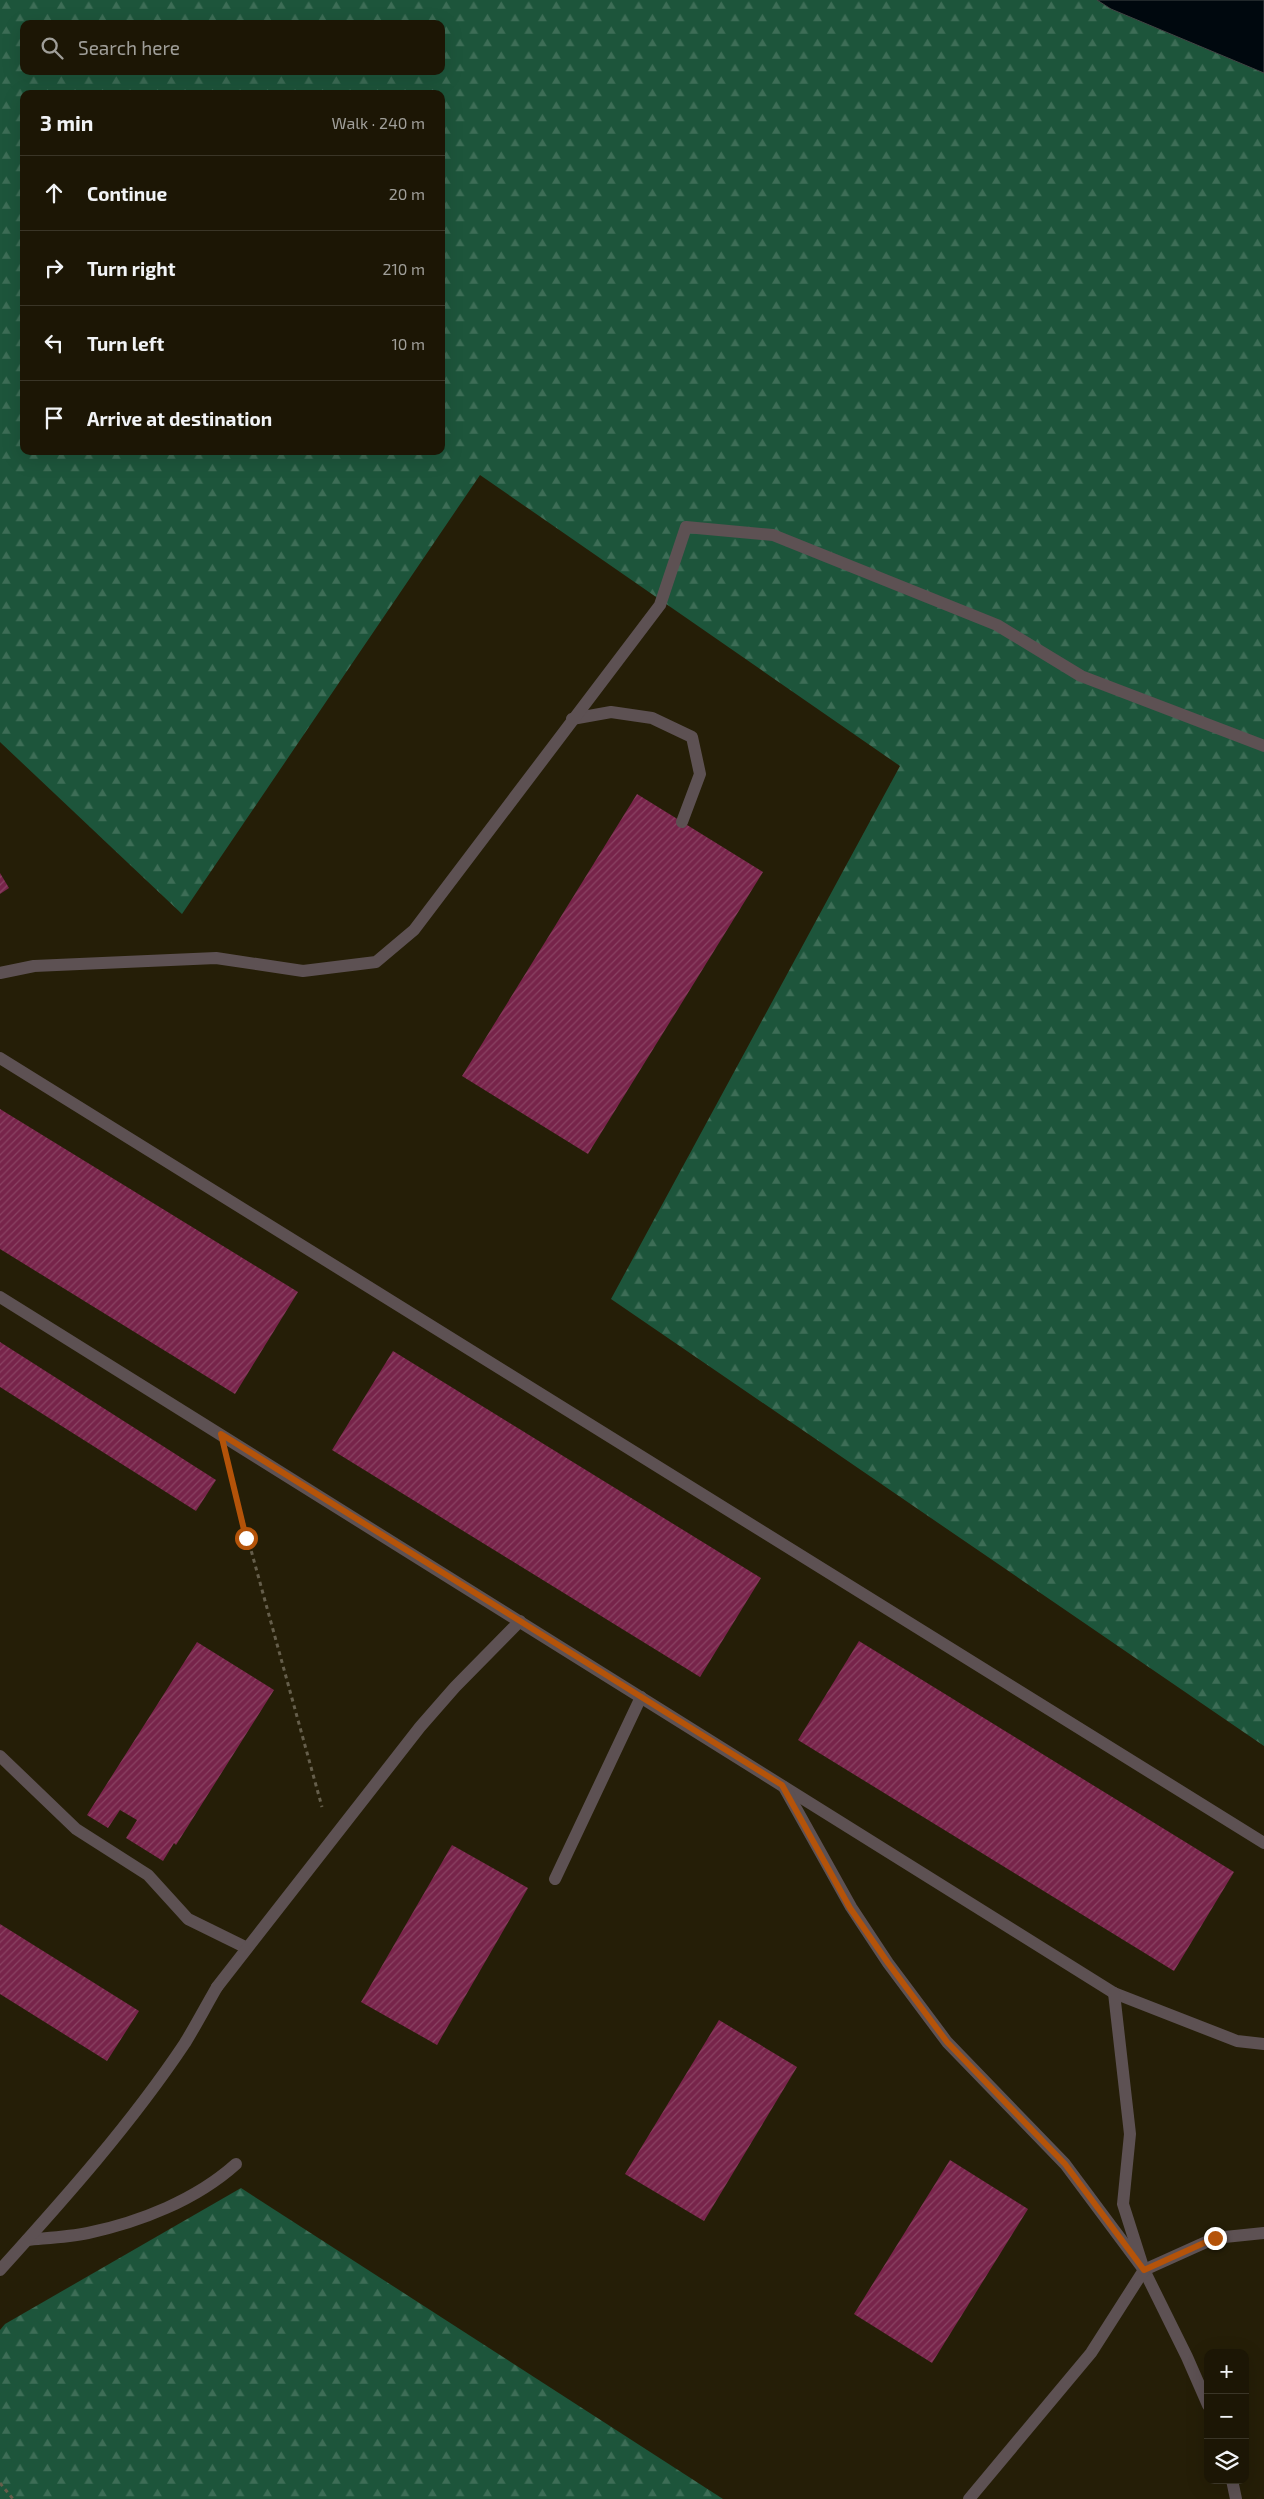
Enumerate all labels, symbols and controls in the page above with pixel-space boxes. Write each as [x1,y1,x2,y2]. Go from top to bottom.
search box [20,20,445,75]
icon: search [38,34,66,62]
text: Search here [78,36,180,59]
text: 3 min [40,110,93,135]
text: Walk · 240 m [332,113,425,132]
icon: ahead [40,179,68,207]
text: Continue [87,182,167,205]
text: 20 m [389,184,425,203]
icon: right [40,254,68,282]
text: Turn right [87,257,175,280]
text: 210 m [382,259,425,278]
icon: left [40,329,68,357]
text: Turn left [87,332,164,355]
text: 10 m [391,334,425,353]
icon: arrive [40,404,68,432]
text: Arrive at destination [87,407,272,430]
route start [235,1527,258,1550]
route end [1204,2227,1227,2250]
map controls [1204,2349,1249,2484]
button: + [1204,2349,1249,2394]
button: − [1204,2394,1249,2439]
button: layers [1204,2439,1249,2484]

